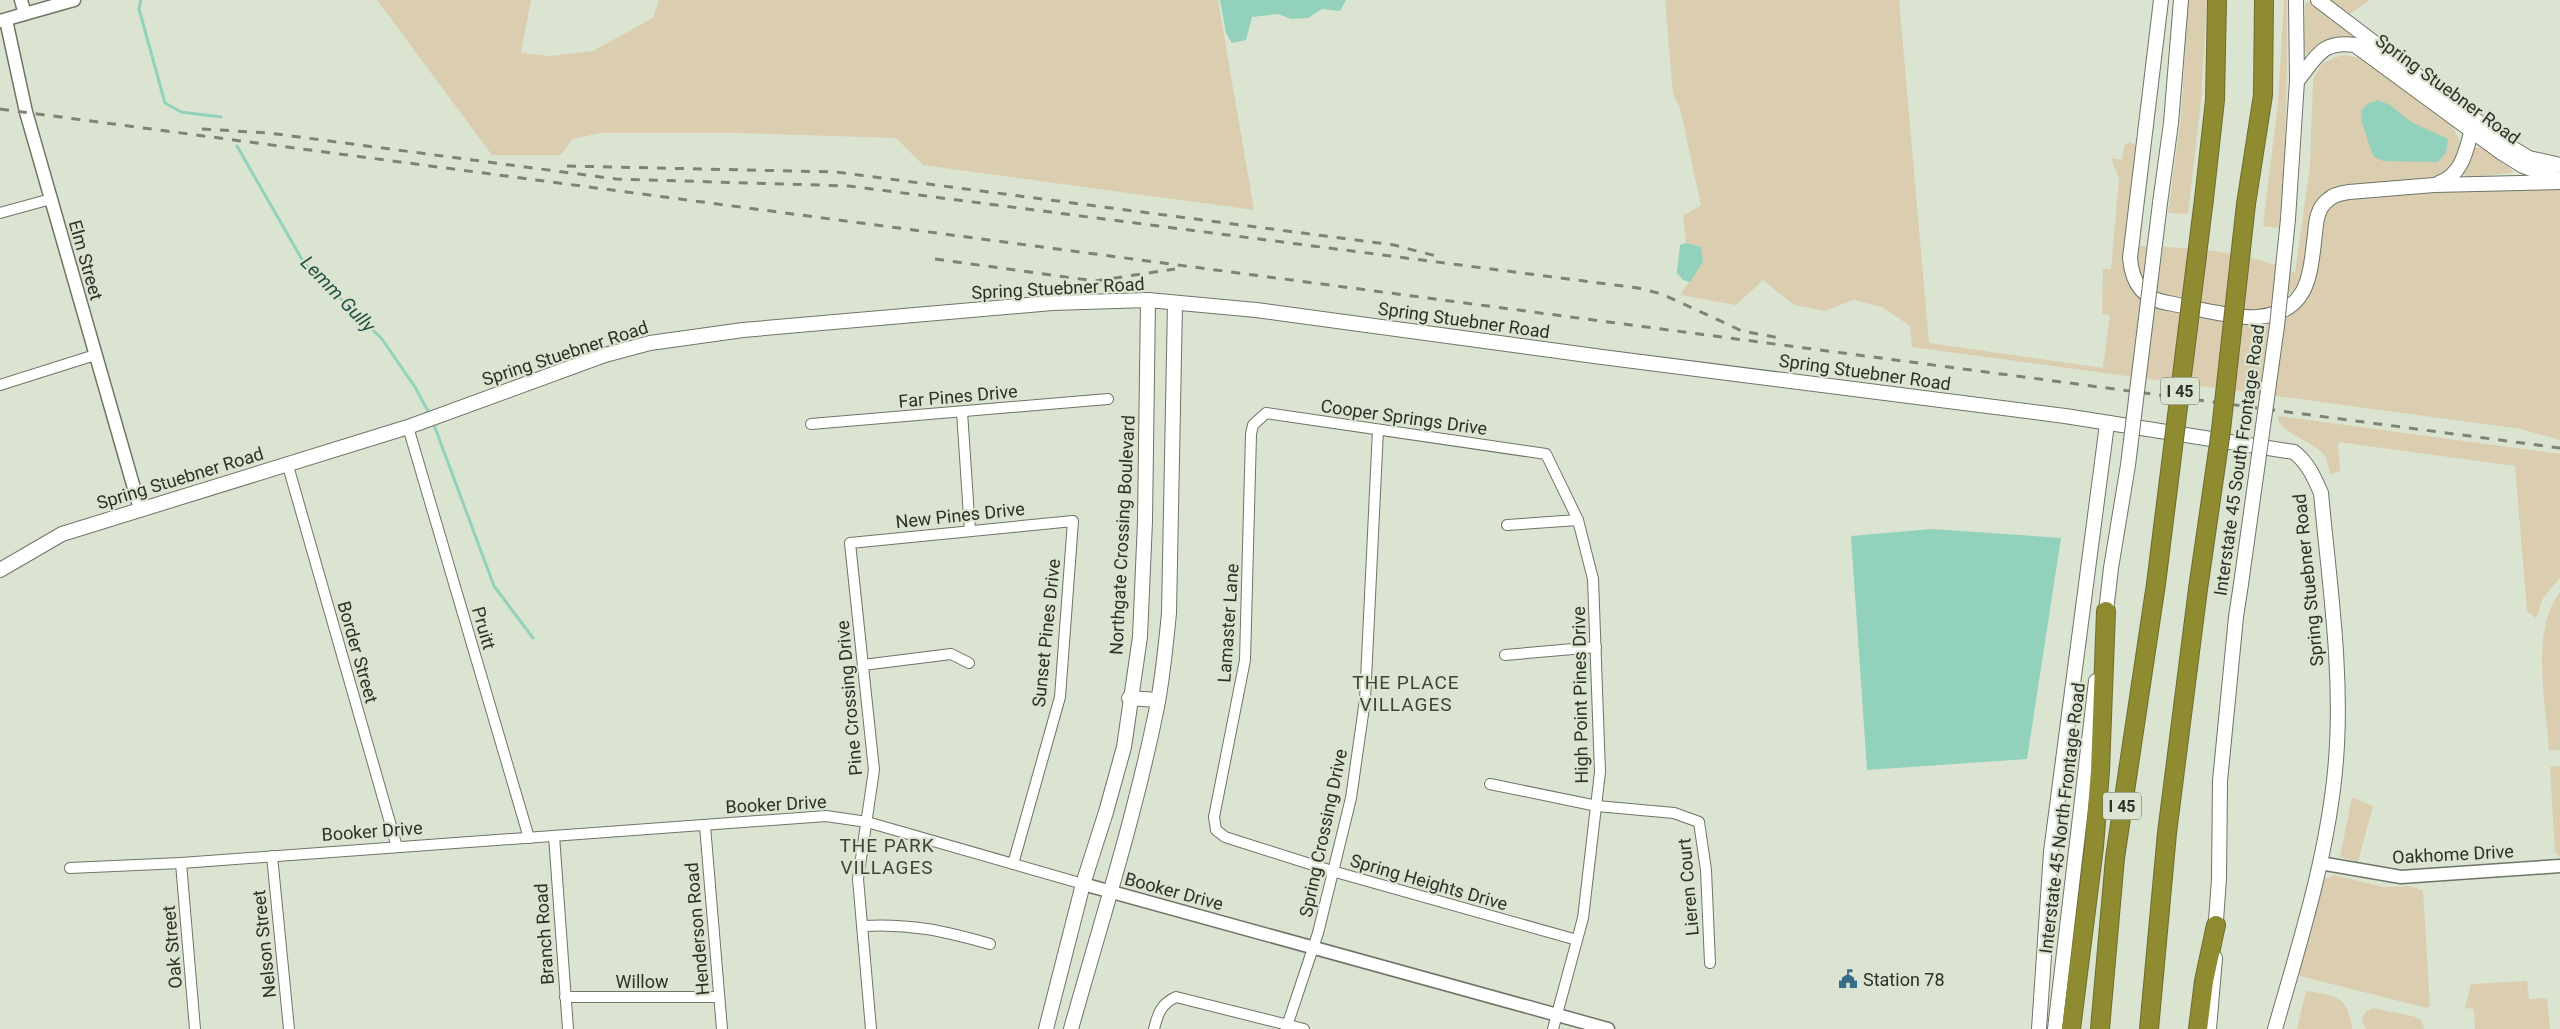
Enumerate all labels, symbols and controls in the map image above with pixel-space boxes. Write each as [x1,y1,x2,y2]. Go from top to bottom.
street label: Spring Stuebner Road [2372,30,2524,148]
street label: Elm Street [65,218,107,303]
water label: Lemm Gully [296,251,381,338]
street label: Spring Stuebner Road [971,273,1145,303]
street label: Spring Stuebner Road [1377,298,1551,342]
street label: Spring Stuebner Road [479,316,651,390]
street label: Interstate 45 South Frontage Road [2210,323,2268,597]
street label: Spring Stuebner Road [1778,350,1952,394]
road number: I 45 [2161,378,2199,404]
street label: Far Pines Drive [898,380,1018,412]
street label: Cooper Springs Drive [1319,395,1489,439]
street label: Northgate Crossing Boulevard [1105,414,1139,656]
street label: Spring Stuebner Road [94,443,266,513]
street label: Spring Stuebner Road [2289,493,2327,667]
street label: New Pines Drive [894,498,1026,532]
street label: Sunset Pines Drive [1028,558,1064,708]
street label: Lamaster Lane [1213,563,1243,683]
street label: Border Street [333,599,383,706]
street label: Pruitt [468,604,500,652]
street label: High Point Pines Drive [1568,606,1592,784]
street label: Pine Crossing Drive [832,620,866,776]
district label: THE PLACE VILLAGES [1352,671,1460,716]
street label: Interstate 45 North Frontage Road [2035,681,2089,955]
street label: Spring Crossing Drive [1295,747,1351,919]
street label: Booker Drive [725,791,827,817]
road number: I 45 [2103,792,2141,819]
street label: Booker Drive [321,817,423,845]
district label: THE PARK VILLAGES [839,834,935,879]
street label: Lieren Court [1673,837,1703,937]
street label: Oakhome Drive [2392,840,2514,868]
street label: Spring Heights Drive [1348,849,1510,915]
street label: Henderson Road [681,862,713,996]
street label: Booker Drive [1122,868,1226,914]
street label: Branch Road [530,882,558,986]
street label: Nelson Street [248,889,280,999]
street label: Oak Street [158,905,186,989]
public building icon: Station 78 [1837,968,1859,990]
place label: Station 78 [1863,969,1945,990]
street label: Willow [616,971,669,992]

